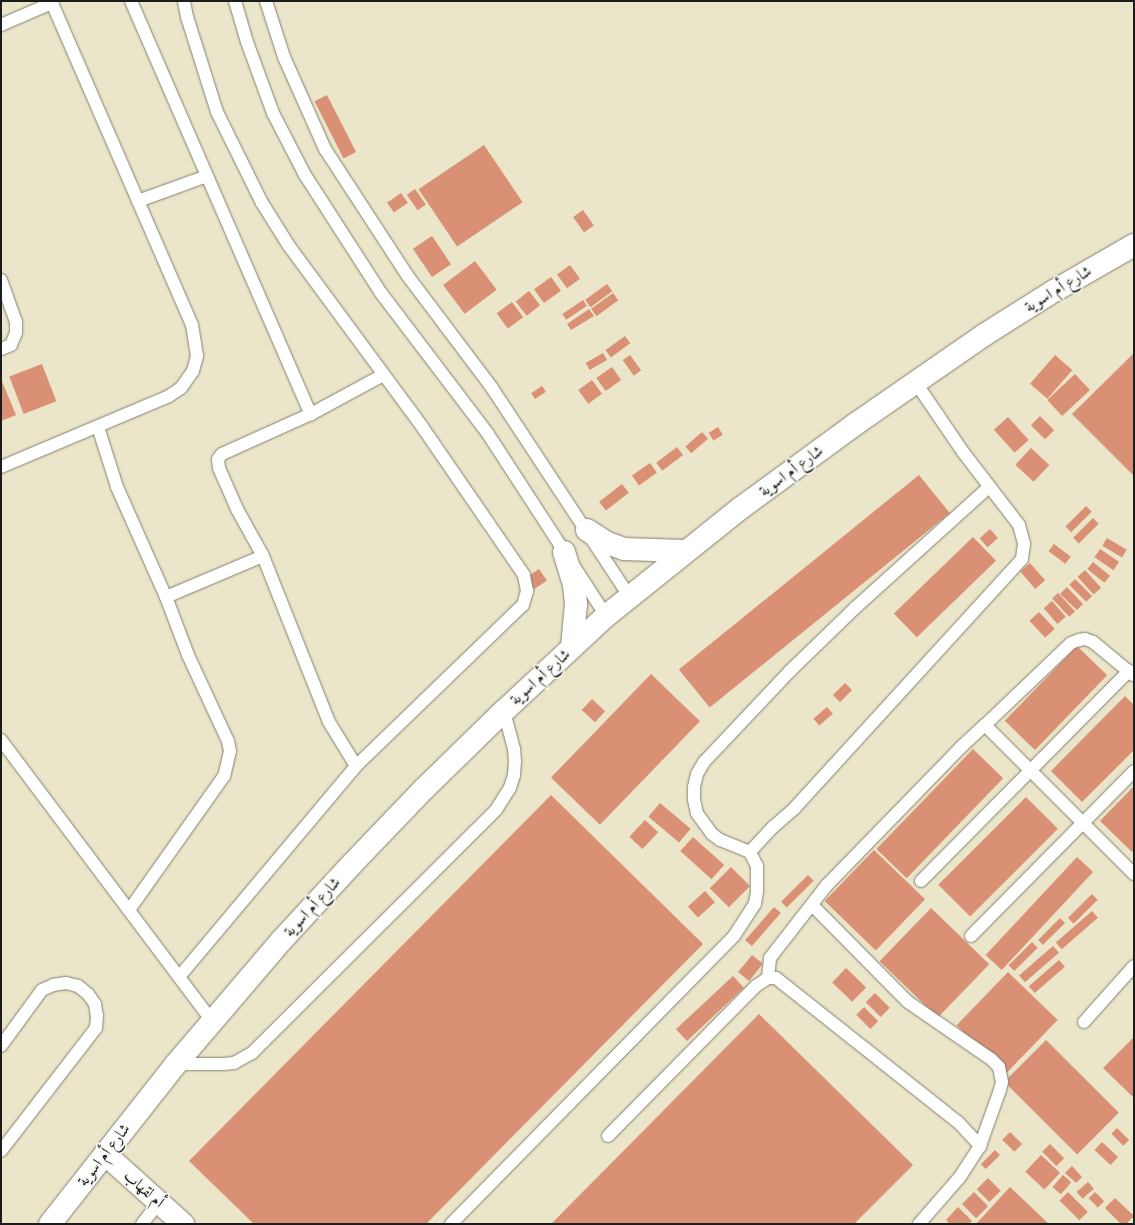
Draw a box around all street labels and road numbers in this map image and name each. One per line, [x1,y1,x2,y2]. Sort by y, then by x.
street label: شارع أم اسوية [1021,262,1095,316]
street label: شارع أم اسوية [755,441,827,501]
street label: شارع أم اسوية [506,645,574,709]
street label: شارع أم اسوية [280,873,344,941]
street label: شارع أم اسوية [74,1120,134,1190]
street label: أم لقهاب [120,1166,168,1212]

